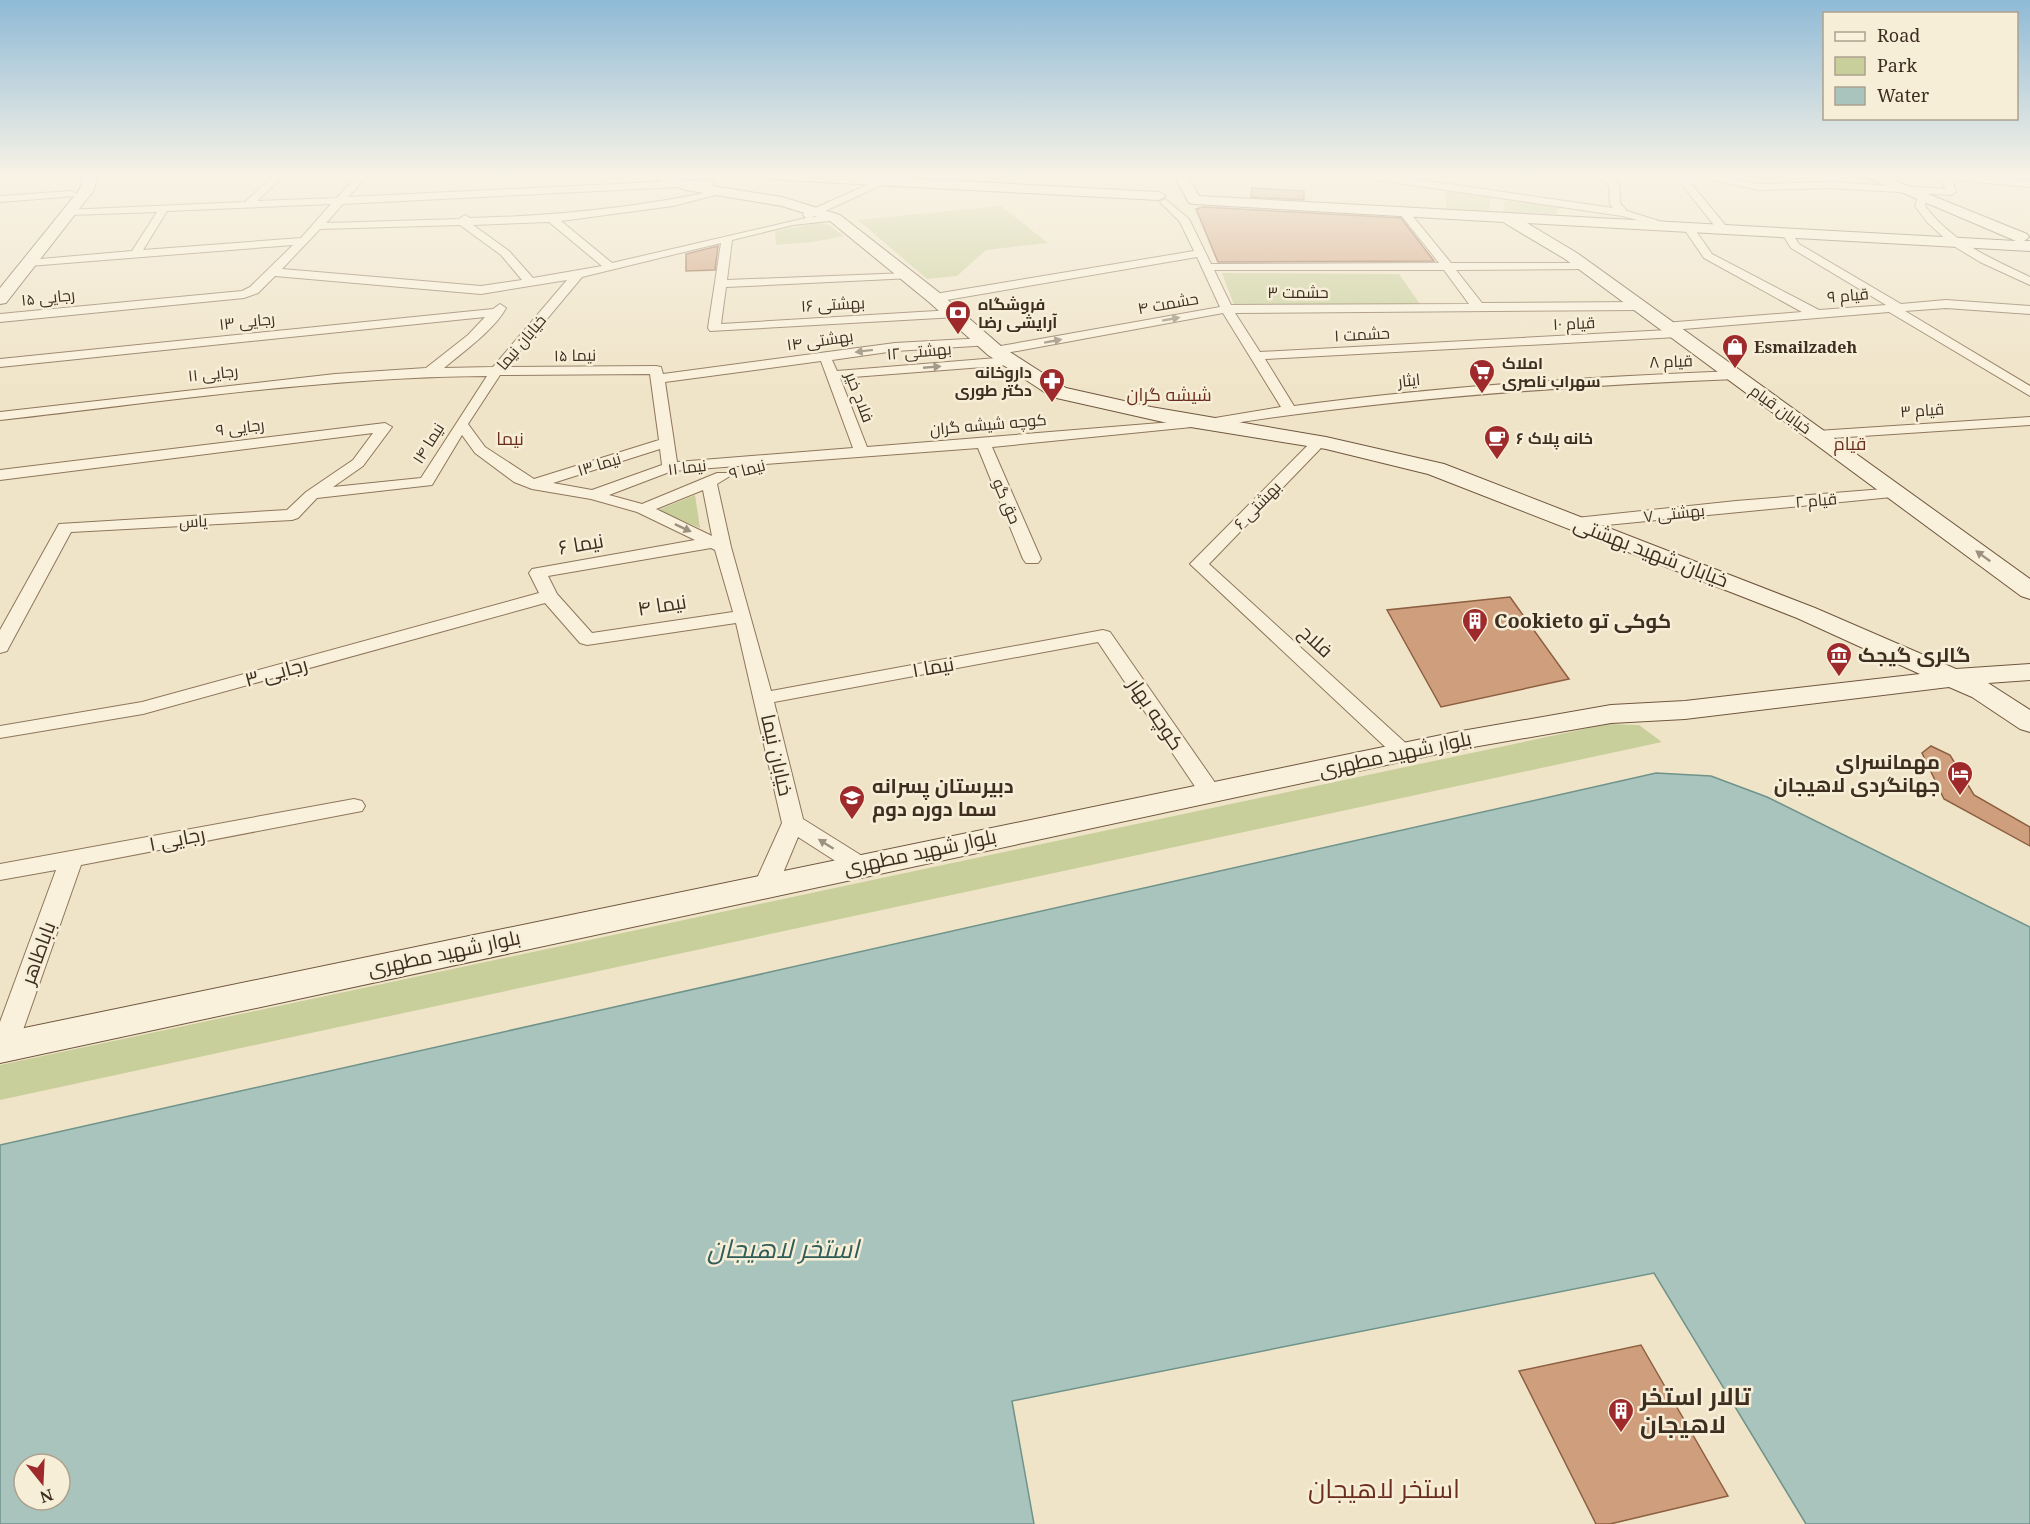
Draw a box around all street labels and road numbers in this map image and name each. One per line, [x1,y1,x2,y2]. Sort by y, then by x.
street label: حشمت ۳ [1267,281,1329,303]
street label: قیام ۹ [1826,282,1870,309]
street label: رجایی ۱۵ [20,283,76,311]
street label: حشمت ۴ [1136,287,1200,319]
street label: بهشتی ۱۶ [800,291,866,317]
street label: رجایی ۱۳ [218,307,276,335]
street label: خیابان نیما [491,309,551,375]
street label: قیام ۱۰ [1552,311,1596,336]
street label: حشمت ۱ [1334,322,1390,346]
street label: بهشتی ۱۴ [785,324,855,356]
street label: بهشتی ۱۲ [886,337,952,365]
street label: نیما ۱۵ [554,344,596,366]
street label: قیام ۸ [1649,349,1693,374]
street label: رجایی ۱۱ [187,359,239,387]
street label: فلاح خیر [839,368,880,426]
street label: ایثار [1396,368,1421,392]
street label: خیابان قیام [1745,379,1816,440]
street label: قیام ۳ [1899,397,1945,424]
street label: کوچه شیشه گران [929,408,1047,441]
street label: رجایی ۹ [214,413,266,441]
street label: نیما ۱۴ [407,418,449,468]
street label: نیما ۱۳ [575,447,623,481]
street label: نیما ۱۱ [667,454,707,480]
street label: نیما ۹ [726,454,768,484]
street label: حق گو [988,475,1026,527]
street label: بهشتی ۶ [1229,476,1285,534]
street label: قیام ۲ [1794,487,1838,514]
street label: بهشتی ۷ [1642,499,1706,527]
street label: یاس [178,509,208,533]
street label: خیابان شهید بهشتی [1570,510,1732,593]
street label: نیما ۶ [556,526,606,561]
street label: نیما ۴ [636,587,688,622]
street label: فلاح [1293,618,1339,664]
street label: رجایی ۳ [241,650,310,693]
street label: نیما ۱ [910,650,956,683]
street label: کوچه بهار [1122,672,1190,755]
street label: خیابان نیما [755,711,800,798]
street label: بلوار شهید مطهری [1316,724,1474,783]
street label: رجایی ۱ [147,820,207,857]
street label: بلوار شهید مطهری [841,822,999,881]
street label: باباطاهر [13,918,61,989]
street label: بلوار شهید مطهری [365,923,523,982]

